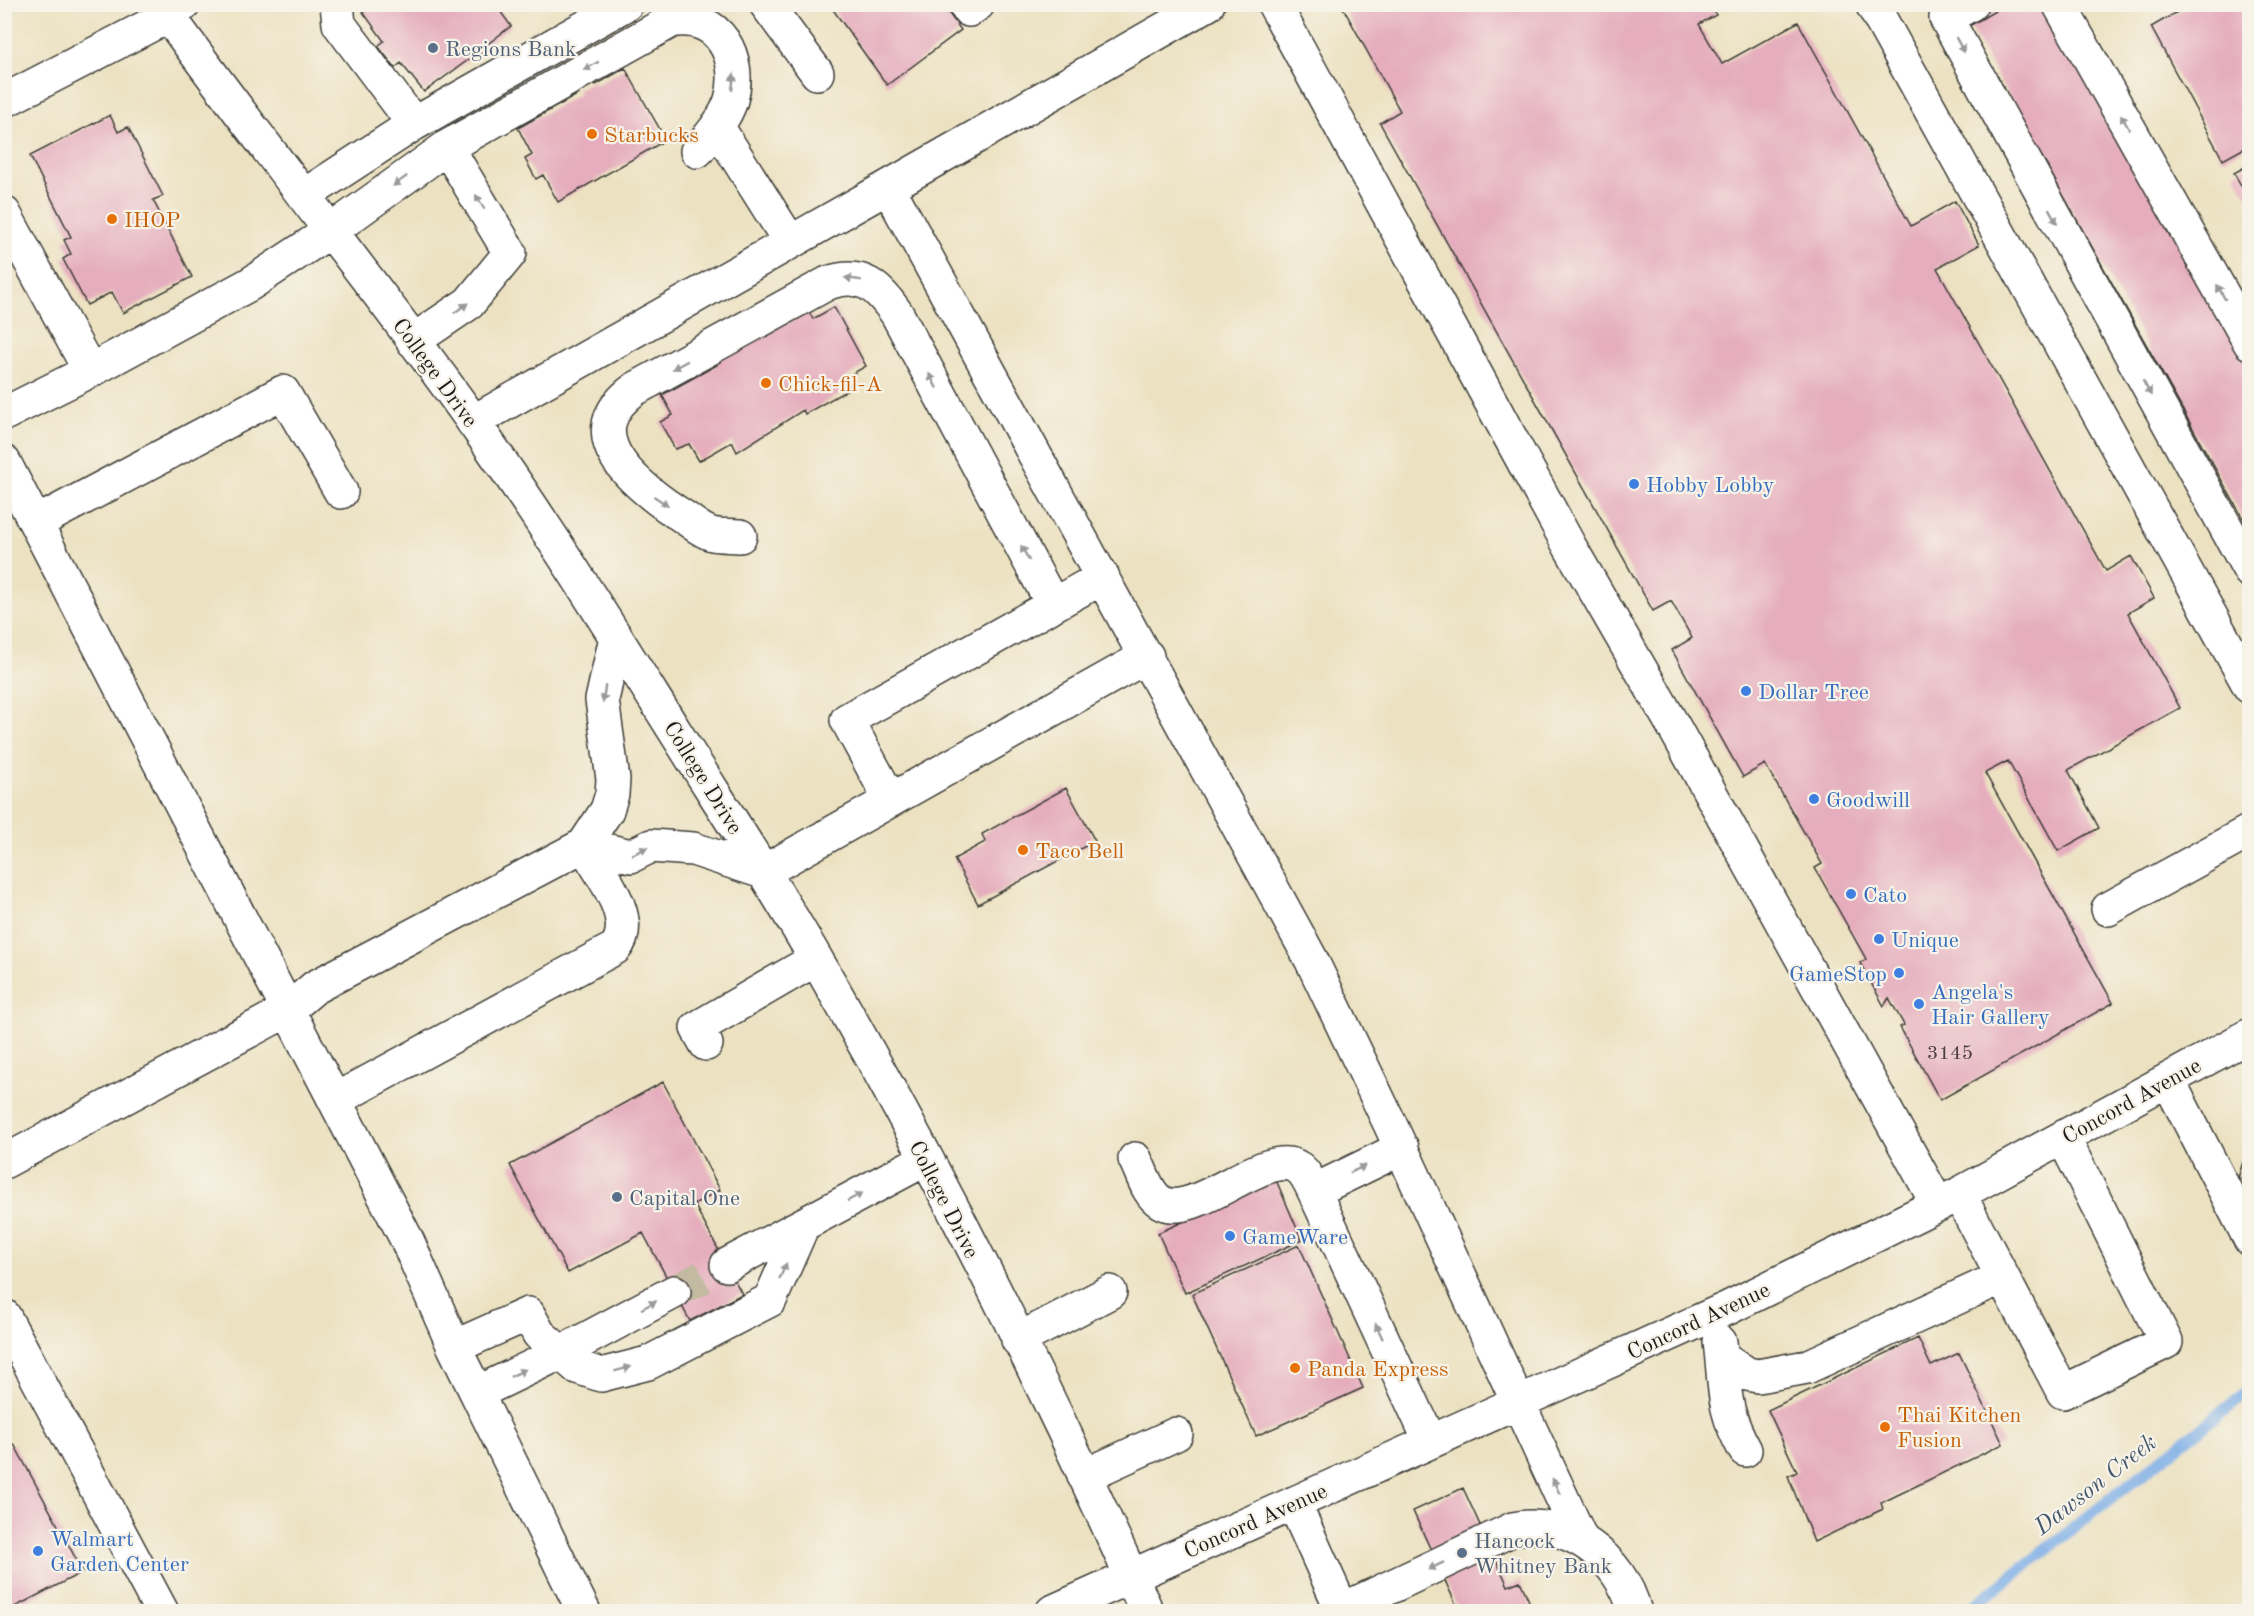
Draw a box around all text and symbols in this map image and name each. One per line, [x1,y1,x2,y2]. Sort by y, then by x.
one-way arrow [1955,37,1965,54]
place label: Regions Bank [445,39,577,61]
marker: Regions Bank [426,41,440,55]
one-way arrow [582,61,599,71]
one-way arrow [729,72,738,91]
one-way arrow [2120,113,2130,130]
place label: Starbucks [604,125,699,147]
marker: Starbucks [585,127,599,141]
one-way arrow [392,175,408,187]
one-way arrow [474,194,485,210]
one-way arrow [2048,208,2058,225]
place label: IHOP [124,210,180,232]
marker: IHOP [105,212,119,226]
one-way arrow [843,275,862,284]
one-way arrow [2216,283,2226,300]
one-way arrow [453,302,469,314]
street label: College Drive [388,315,481,432]
one-way arrow [671,360,688,370]
one-way arrow [928,372,938,389]
place label: Chick-fil-A [778,374,883,396]
marker: Chick-fil-A [759,376,773,390]
one-way arrow [2142,379,2152,396]
place label: Hobby Lobby [1646,475,1775,497]
marker: Hobby Lobby [1627,477,1641,491]
one-way arrow [653,496,669,507]
one-way arrow [1020,544,1030,561]
place label: Dollar Tree [1758,682,1869,704]
marker: Dollar Tree [1739,684,1753,698]
one-way arrow [599,685,609,704]
street label: College Drive [659,718,746,838]
place label: Goodwill [1826,790,1910,812]
marker: Goodwill [1807,792,1821,806]
place label: Taco Bell [1035,841,1124,863]
marker: Taco Bell [1016,843,1030,857]
one-way arrow [632,846,649,856]
place label: Cato [1863,885,1907,907]
marker: Cato [1844,887,1858,901]
place label: Unique [1891,930,1959,952]
marker: Unique [1872,932,1886,946]
place label: GameStop [1789,964,1887,986]
marker: GameStop [1892,966,1906,980]
place label: Angela's Hair Gallery [1931,982,2050,1029]
marker: Angela's Hair Gallery [1912,997,1926,1011]
house number: 3145 [1927,1044,1973,1064]
street label: Concord Avenue [2059,1055,2205,1149]
street label: College Drive [904,1138,982,1262]
one-way arrow [1349,1165,1366,1174]
place label: Capital One [629,1188,740,1210]
marker: Capital One [610,1190,624,1204]
one-way arrow [847,1192,864,1202]
place label: GameWare [1242,1227,1348,1249]
marker: GameWare [1223,1229,1237,1243]
one-way arrow [778,1261,788,1279]
street label: Concord Avenue [1624,1279,1774,1364]
one-way arrow [640,1300,657,1310]
one-way arrow [1374,1322,1383,1340]
place label: Panda Express [1307,1359,1449,1381]
marker: Panda Express [1288,1361,1302,1375]
one-way arrow [614,1364,632,1374]
one-way arrow [510,1368,527,1377]
place label: Thai Kitchen Fusion [1897,1405,2022,1452]
marker: Thai Kitchen Fusion [1878,1420,1892,1434]
water label: Dawson Creek [2030,1431,2162,1541]
one-way arrow [1551,1477,1561,1495]
street label: Concord Avenue [1181,1480,1331,1563]
place label: Walmart Garden Center [50,1529,189,1576]
place label: Hancock Whitney Bank [1474,1531,1612,1578]
marker: Walmart Garden Center [31,1544,45,1558]
marker: Hancock Whitney Bank [1455,1546,1469,1560]
one-way arrow [1428,1561,1445,1570]

